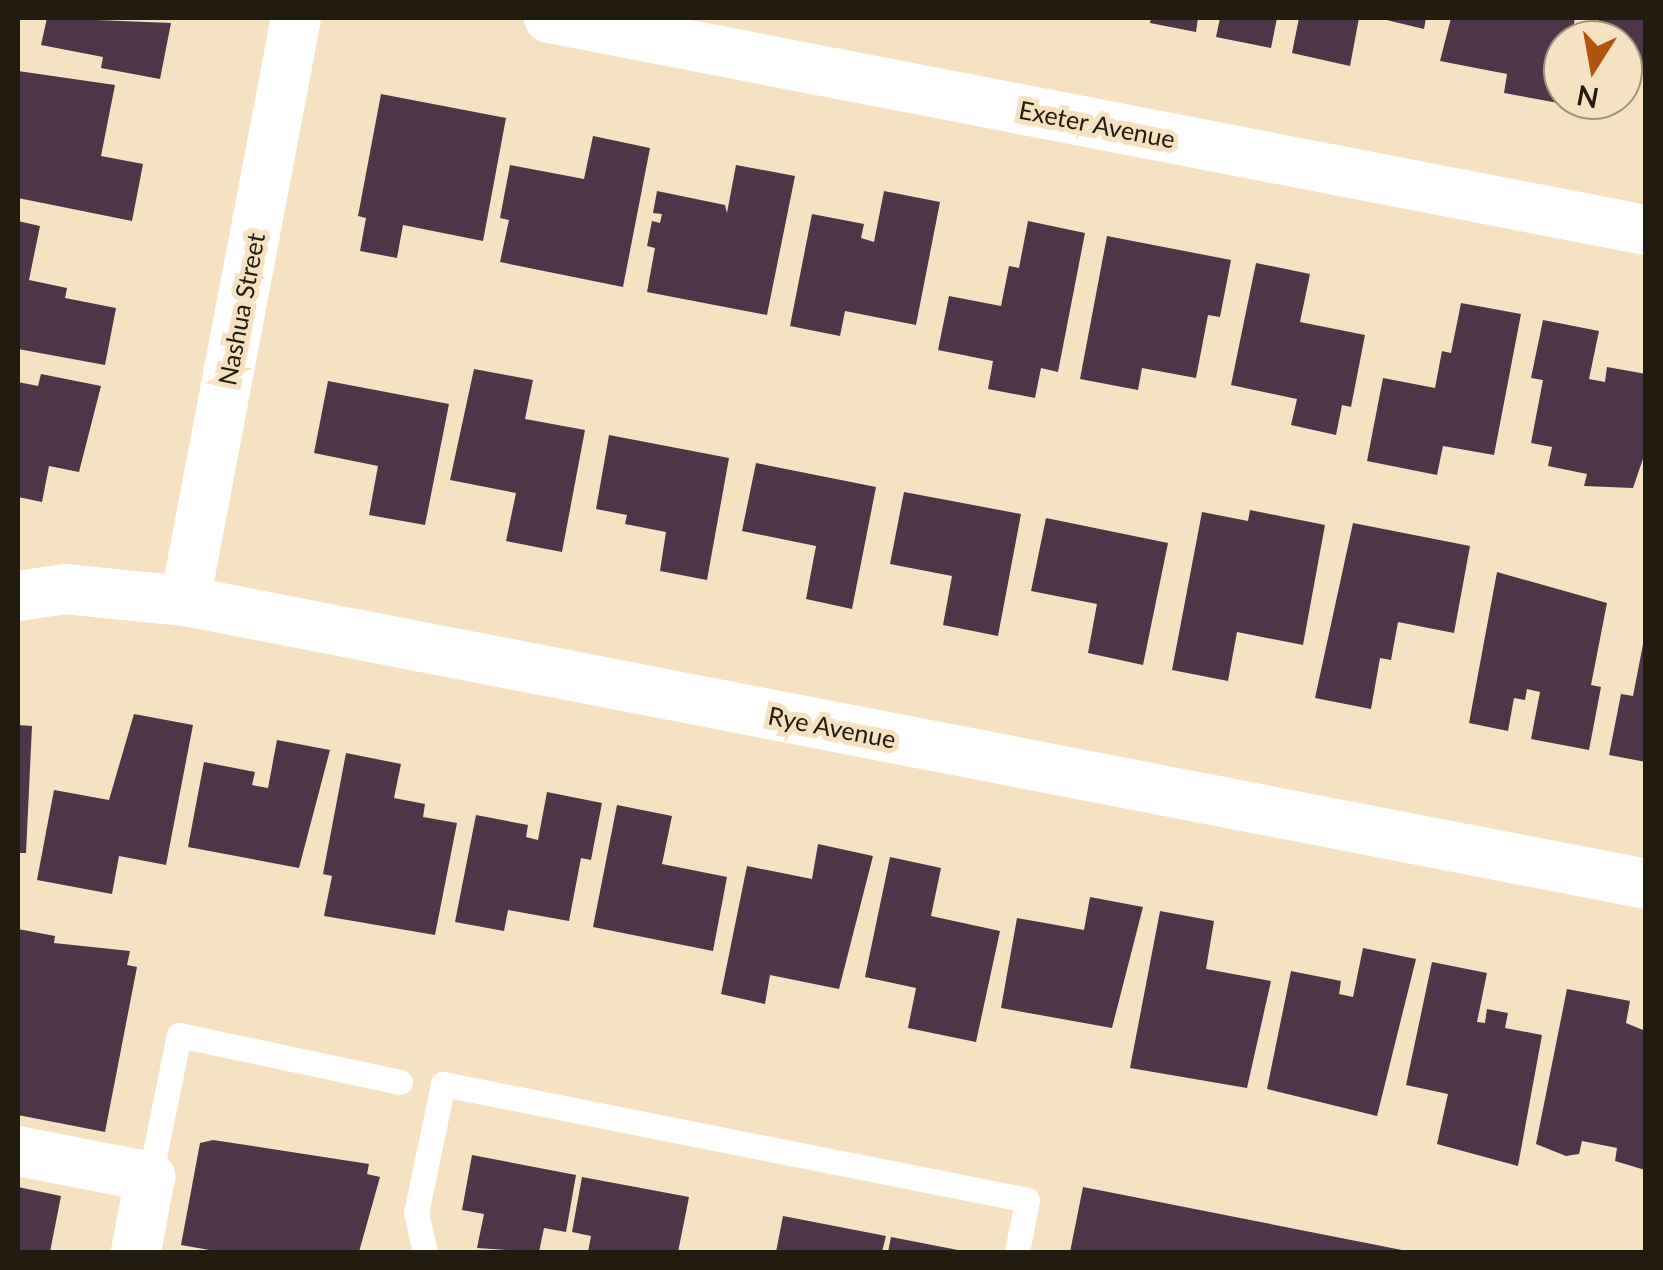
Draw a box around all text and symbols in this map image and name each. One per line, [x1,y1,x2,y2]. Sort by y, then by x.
north arrow [1543,20,1643,120]
text: N [1574,79,1601,116]
street label: Exeter Avenue [1016,94,1178,154]
street label: Nashua Street [212,230,270,388]
street label: Rye Avenue [765,700,899,754]

